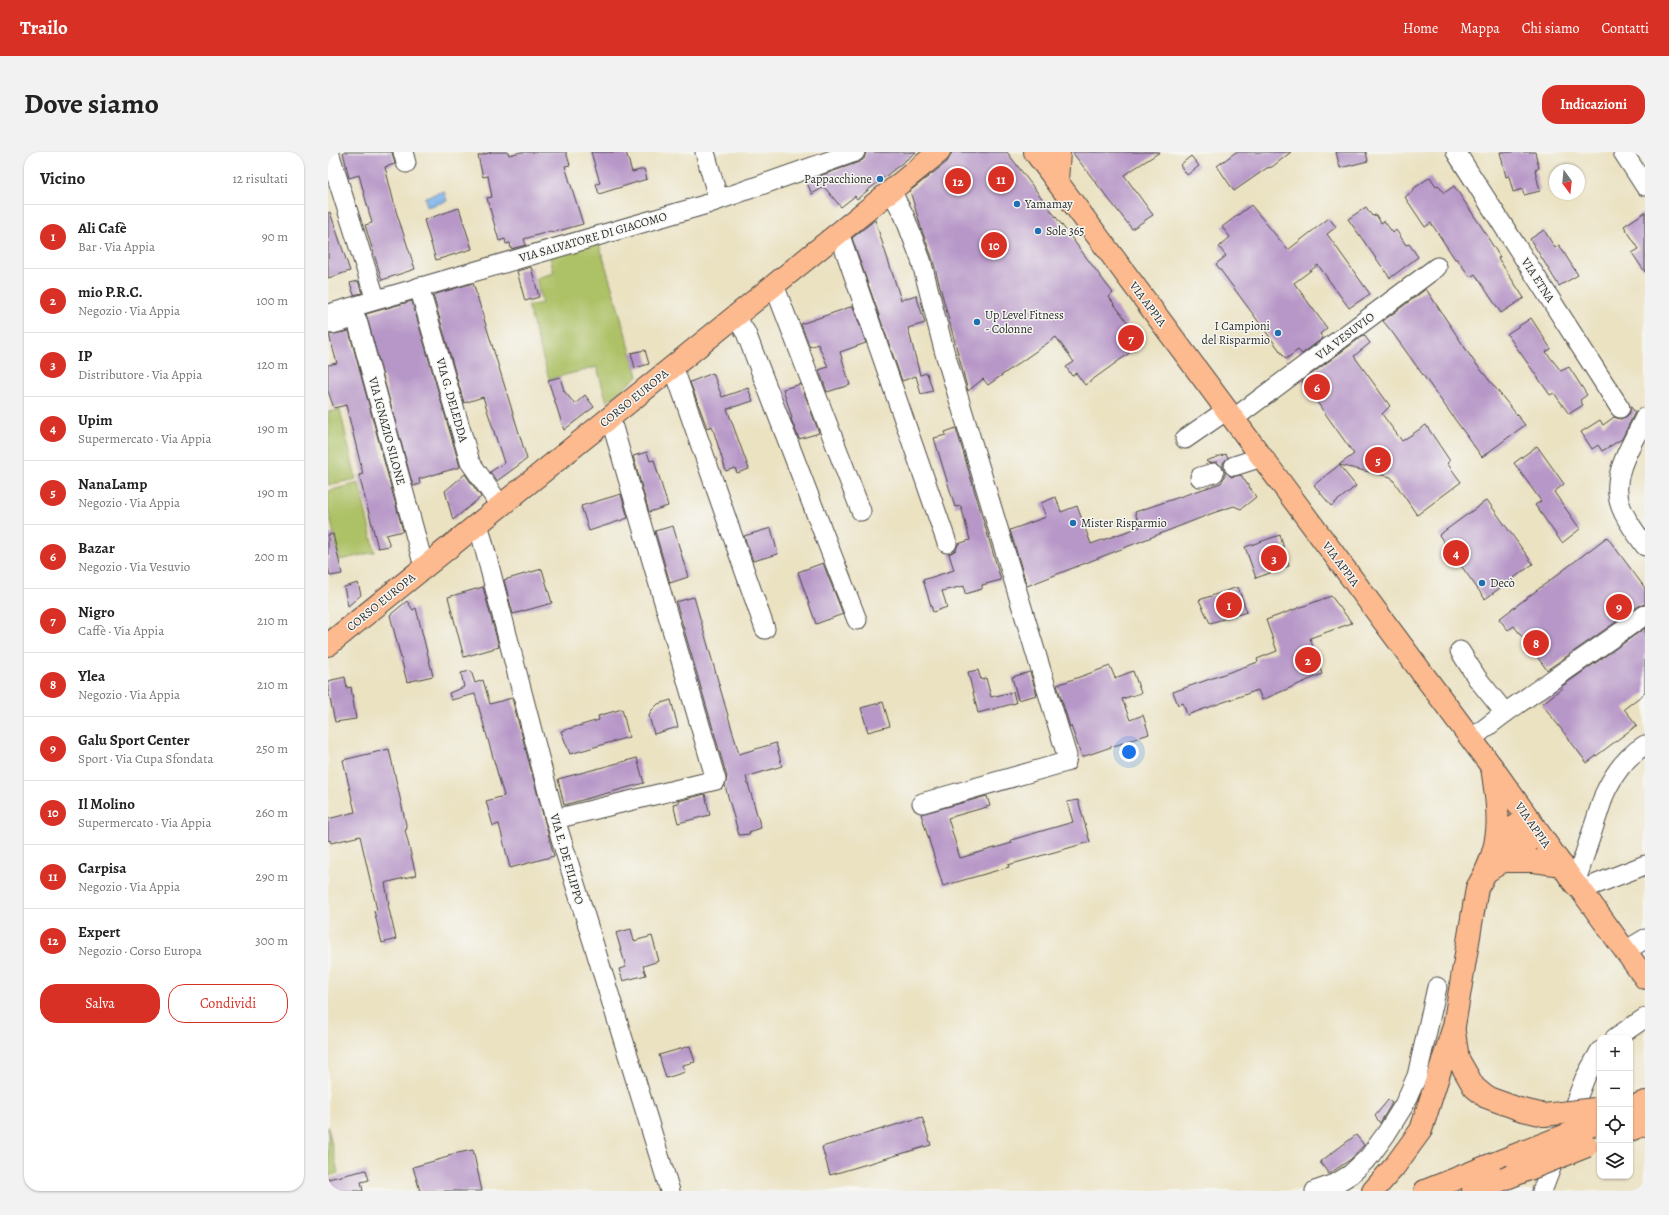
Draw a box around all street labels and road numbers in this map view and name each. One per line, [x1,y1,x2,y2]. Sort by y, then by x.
street label: VIA SALVATORE DI GIACOMO [516,208,669,266]
street label: VIA ETNA [1517,254,1559,306]
street label: VIA APPIA [1125,277,1171,331]
street label: VIA VESUVIO [1312,309,1378,364]
street label: VIA G. DELEDDA [432,355,472,445]
street label: CORSO EUROPA [596,365,672,431]
street label: VIA IGNAZIO SILONE [365,374,409,487]
street label: VIA APPIA [1318,537,1364,591]
street label: CORSO EUROPA [343,569,419,635]
street label: VIA APPIA [1511,798,1555,852]
street label: VIA E. DE FILIPPO [546,811,588,906]

